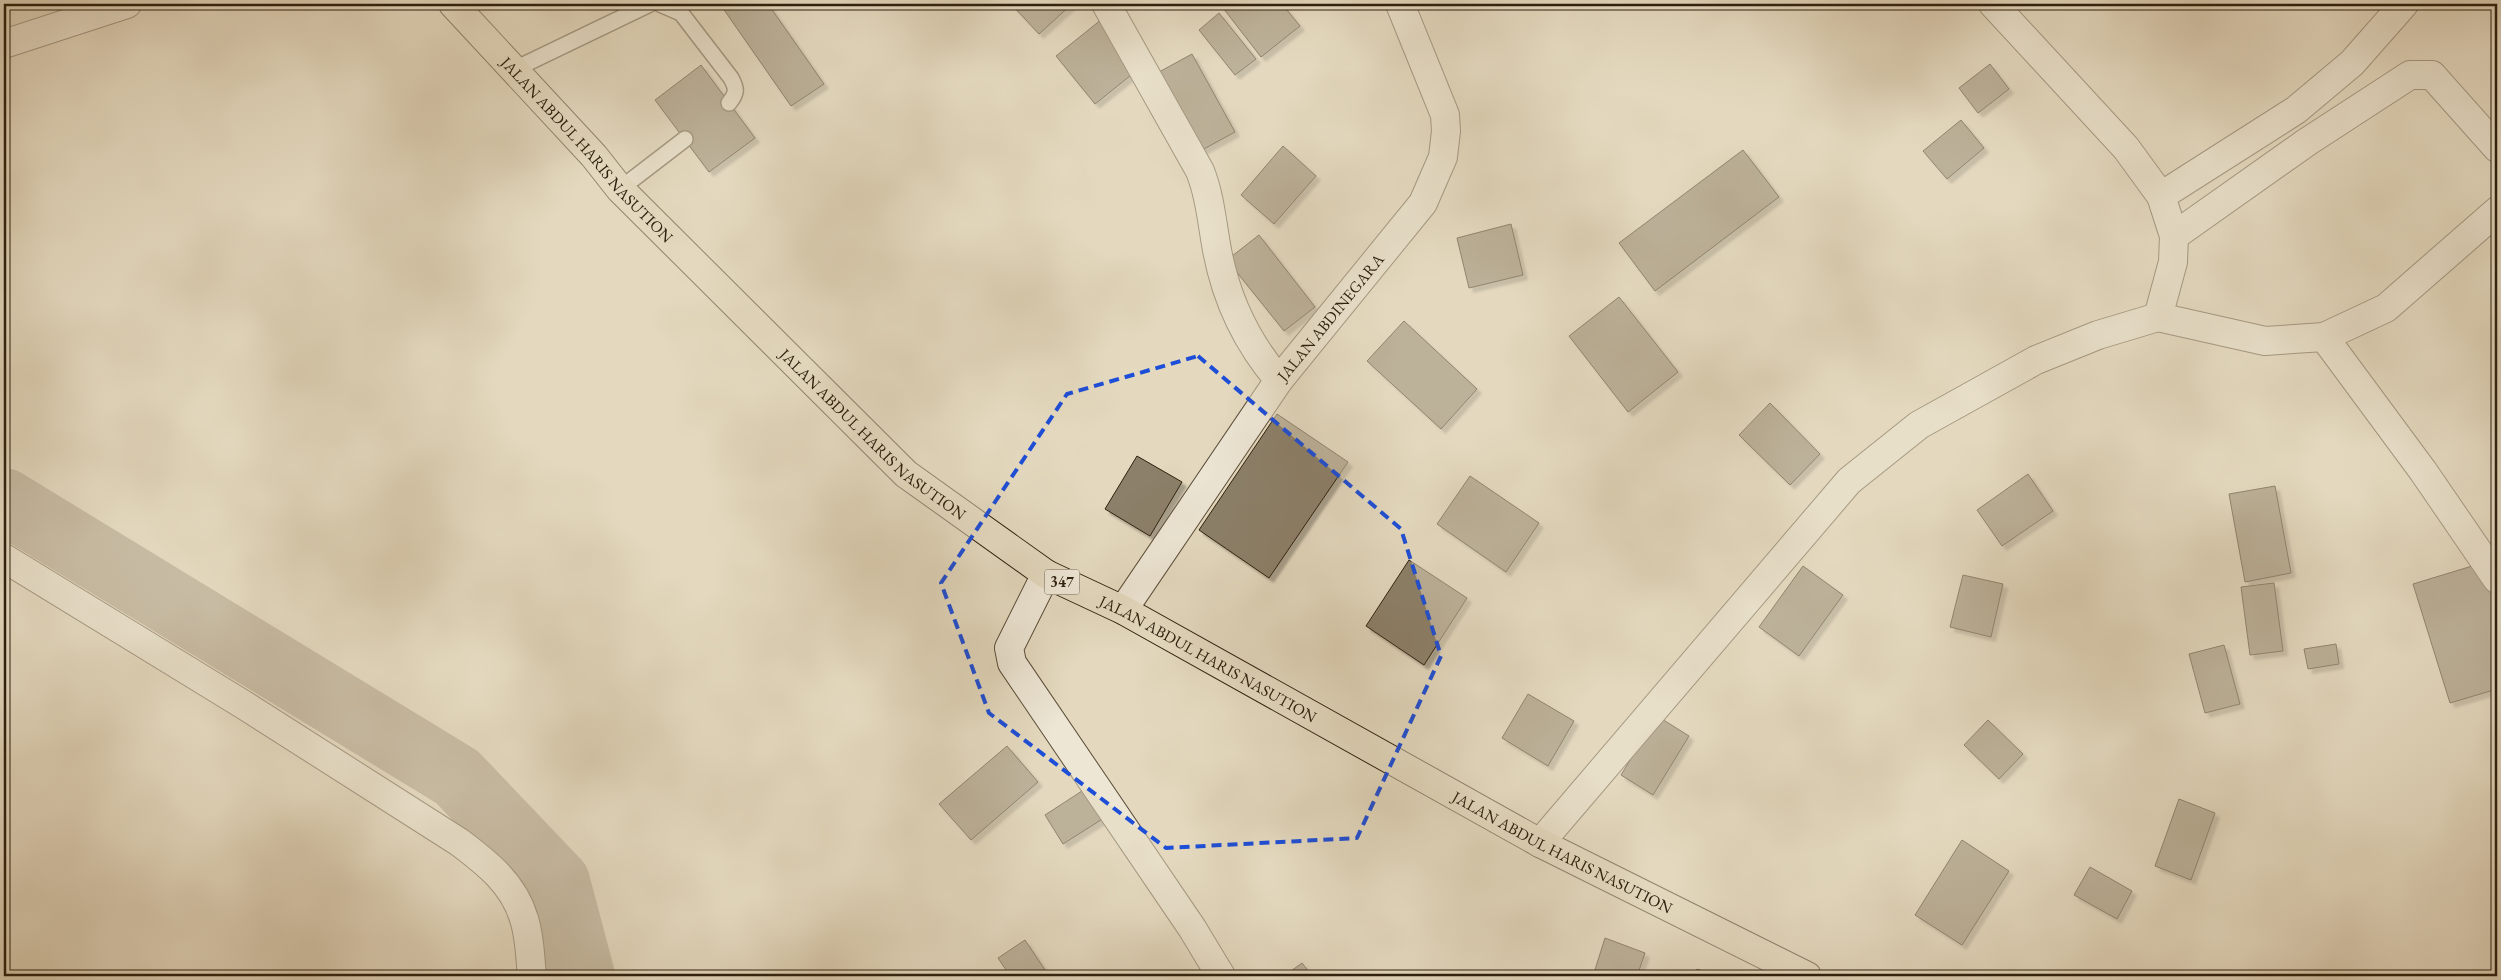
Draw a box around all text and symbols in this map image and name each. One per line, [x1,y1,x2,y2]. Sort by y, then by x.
street label: JALAN ABDUL HARIS NASUTION [495,51,678,247]
street label: JALAN ABDINEGARA [1271,249,1389,387]
street label: JALAN ABDUL HARIS NASUTION [774,343,970,525]
road number: 347 [1044,570,1080,594]
street label: JALAN ABDUL HARIS NASUTION [1094,590,1321,727]
street label: JALAN ABDUL HARIS NASUTION [1447,785,1676,918]

